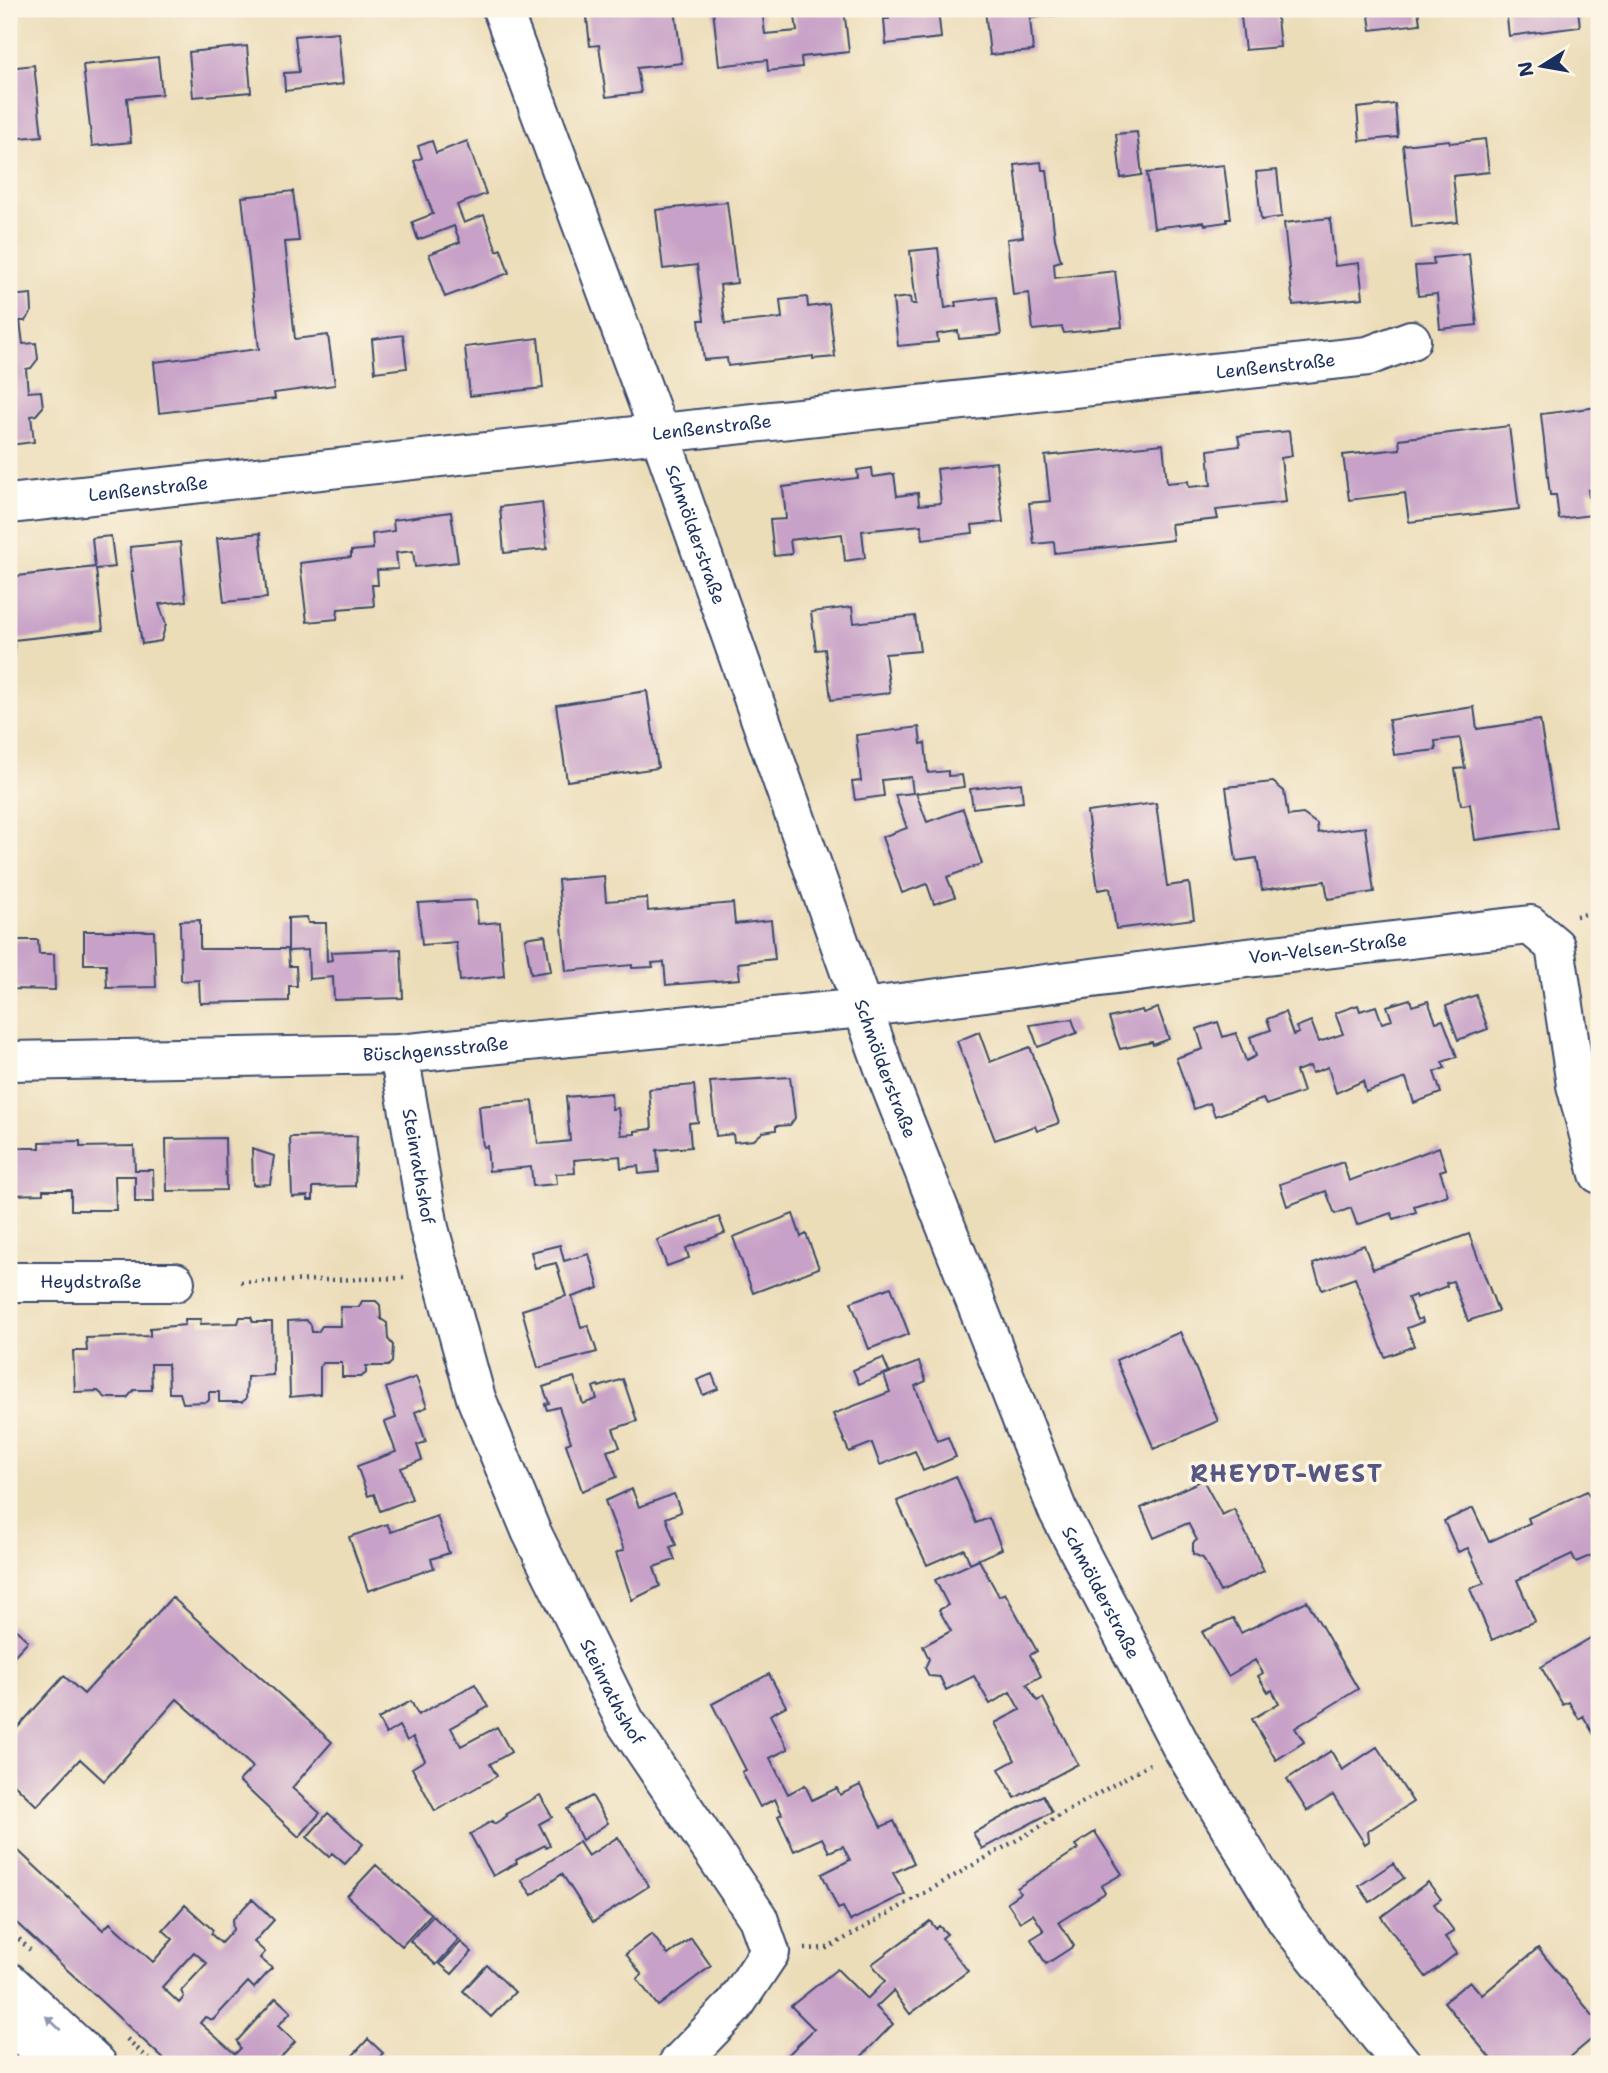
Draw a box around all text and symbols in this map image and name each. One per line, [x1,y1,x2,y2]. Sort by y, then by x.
north arrow [1506,32,1576,102]
text: N [1512,59,1540,79]
street label: Lenßenstraße [1214,348,1337,385]
street label: Lenßenstraße [651,409,773,446]
street label: Schmölderstraße [660,461,731,608]
street label: Lenßenstraße [87,470,209,507]
street label: Von-Velsen-Straße [1247,927,1408,970]
street label: Schmölderstraße [849,996,922,1142]
street label: Büschgensstraße [363,1031,510,1067]
street label: Steinrathshof [397,1107,440,1226]
street label: Heydstraße [40,1270,142,1294]
district label: RHEYDT-WEST [1190,1458,1384,1490]
street label: Schmölderstraße [1056,1522,1145,1663]
street label: Steinrathshof [574,1635,650,1750]
one-way arrow [45,2016,62,2032]

